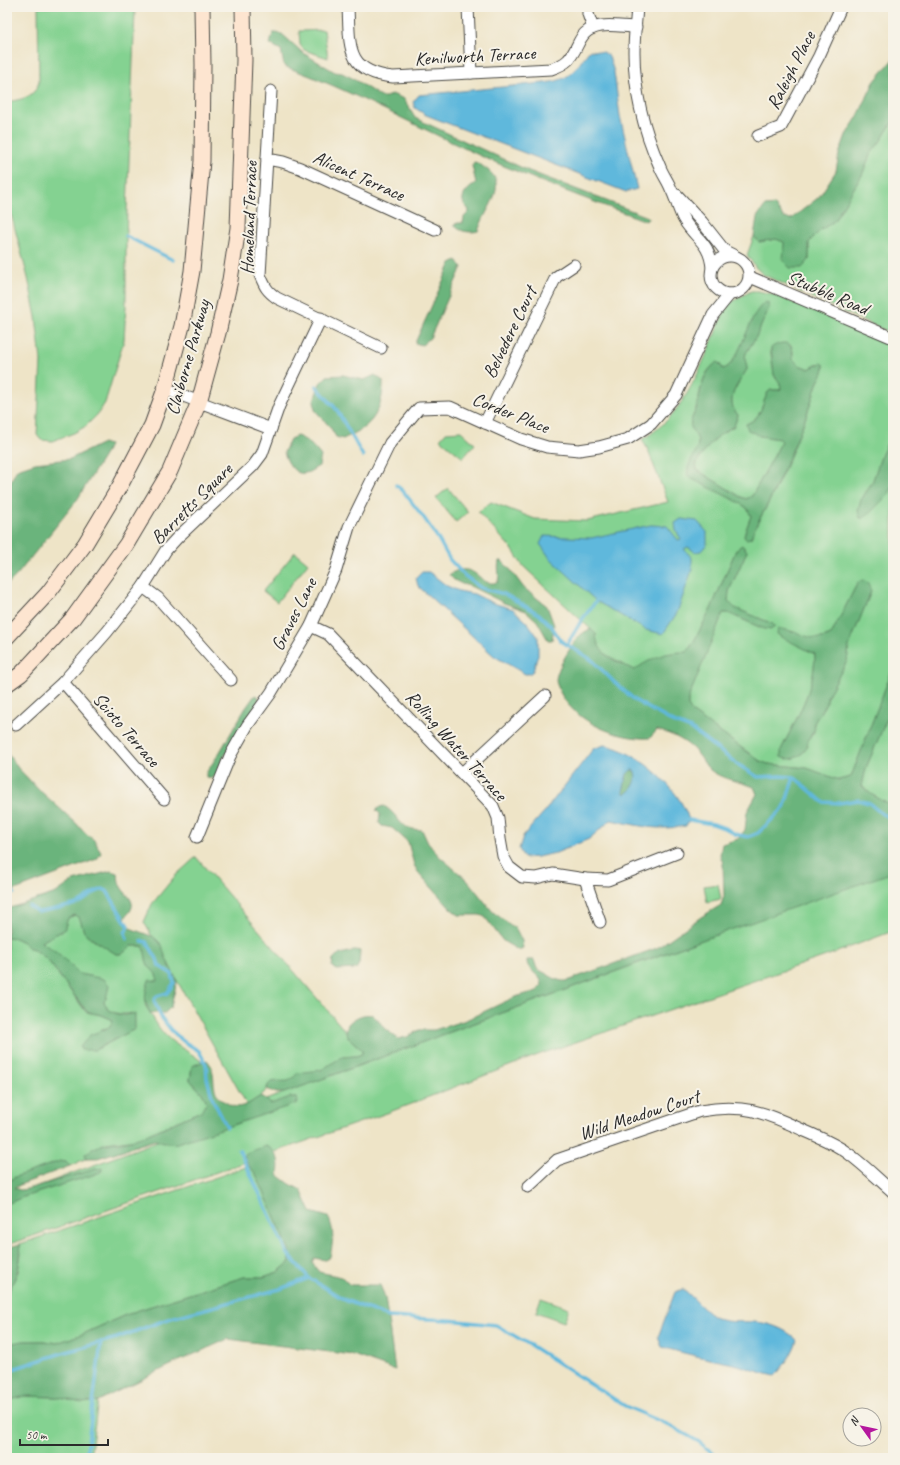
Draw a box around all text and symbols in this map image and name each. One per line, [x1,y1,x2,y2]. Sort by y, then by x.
street label: Raleigh Place [761,26,822,114]
street label: Kenilworth Terrace [414,41,538,71]
street label: Alicent Terrace [309,145,410,207]
street label: Homeland Terrace [235,159,263,275]
street label: Stubble Road [783,265,875,322]
street label: Belvedere Court [477,280,544,382]
street label: Claiborne Parkway [160,295,216,418]
street label: Corder Place [469,387,554,440]
street label: Barretts Square [146,457,239,550]
street label: Graves Lane [265,572,323,655]
street label: Rolling Water Terrace [400,685,513,807]
street label: Scioto Terrace [87,688,166,773]
street label: Wild Meadow Court [576,1083,705,1146]
north arrow [842,1407,882,1447]
text: N [846,1413,863,1428]
scale bar [20,1421,108,1447]
text: 50 m [26,1427,48,1443]

